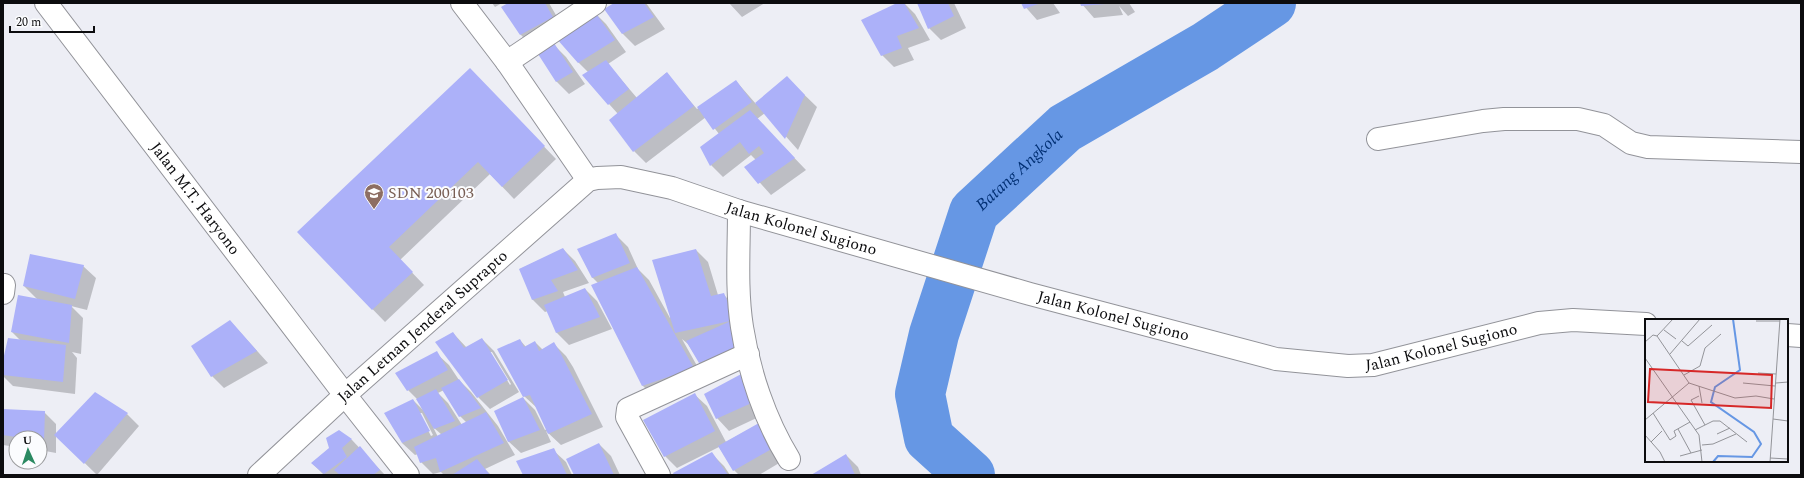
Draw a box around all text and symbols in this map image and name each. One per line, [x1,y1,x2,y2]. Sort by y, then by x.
scale bar [10,8,94,34]
text: 20 m [16,13,41,32]
water label: Batang Angkola [970,122,1070,217]
street label: Jalan M.T. Haryono [144,137,246,260]
place label: SDN 200103 [388,181,474,205]
school or university icon: SDN 200103 [363,182,385,210]
street label: Jalan Kolonel Sugiono [723,195,880,262]
street label: Jalan Letnan Jenderal Suprapto [332,244,513,408]
street label: Jalan Kolonel Sugiono [1035,284,1192,348]
street label: Jalan Kolonel Sugiono [1365,317,1520,377]
inset map [1645,319,1788,462]
north arrow [8,430,48,470]
text: U [22,432,33,449]

